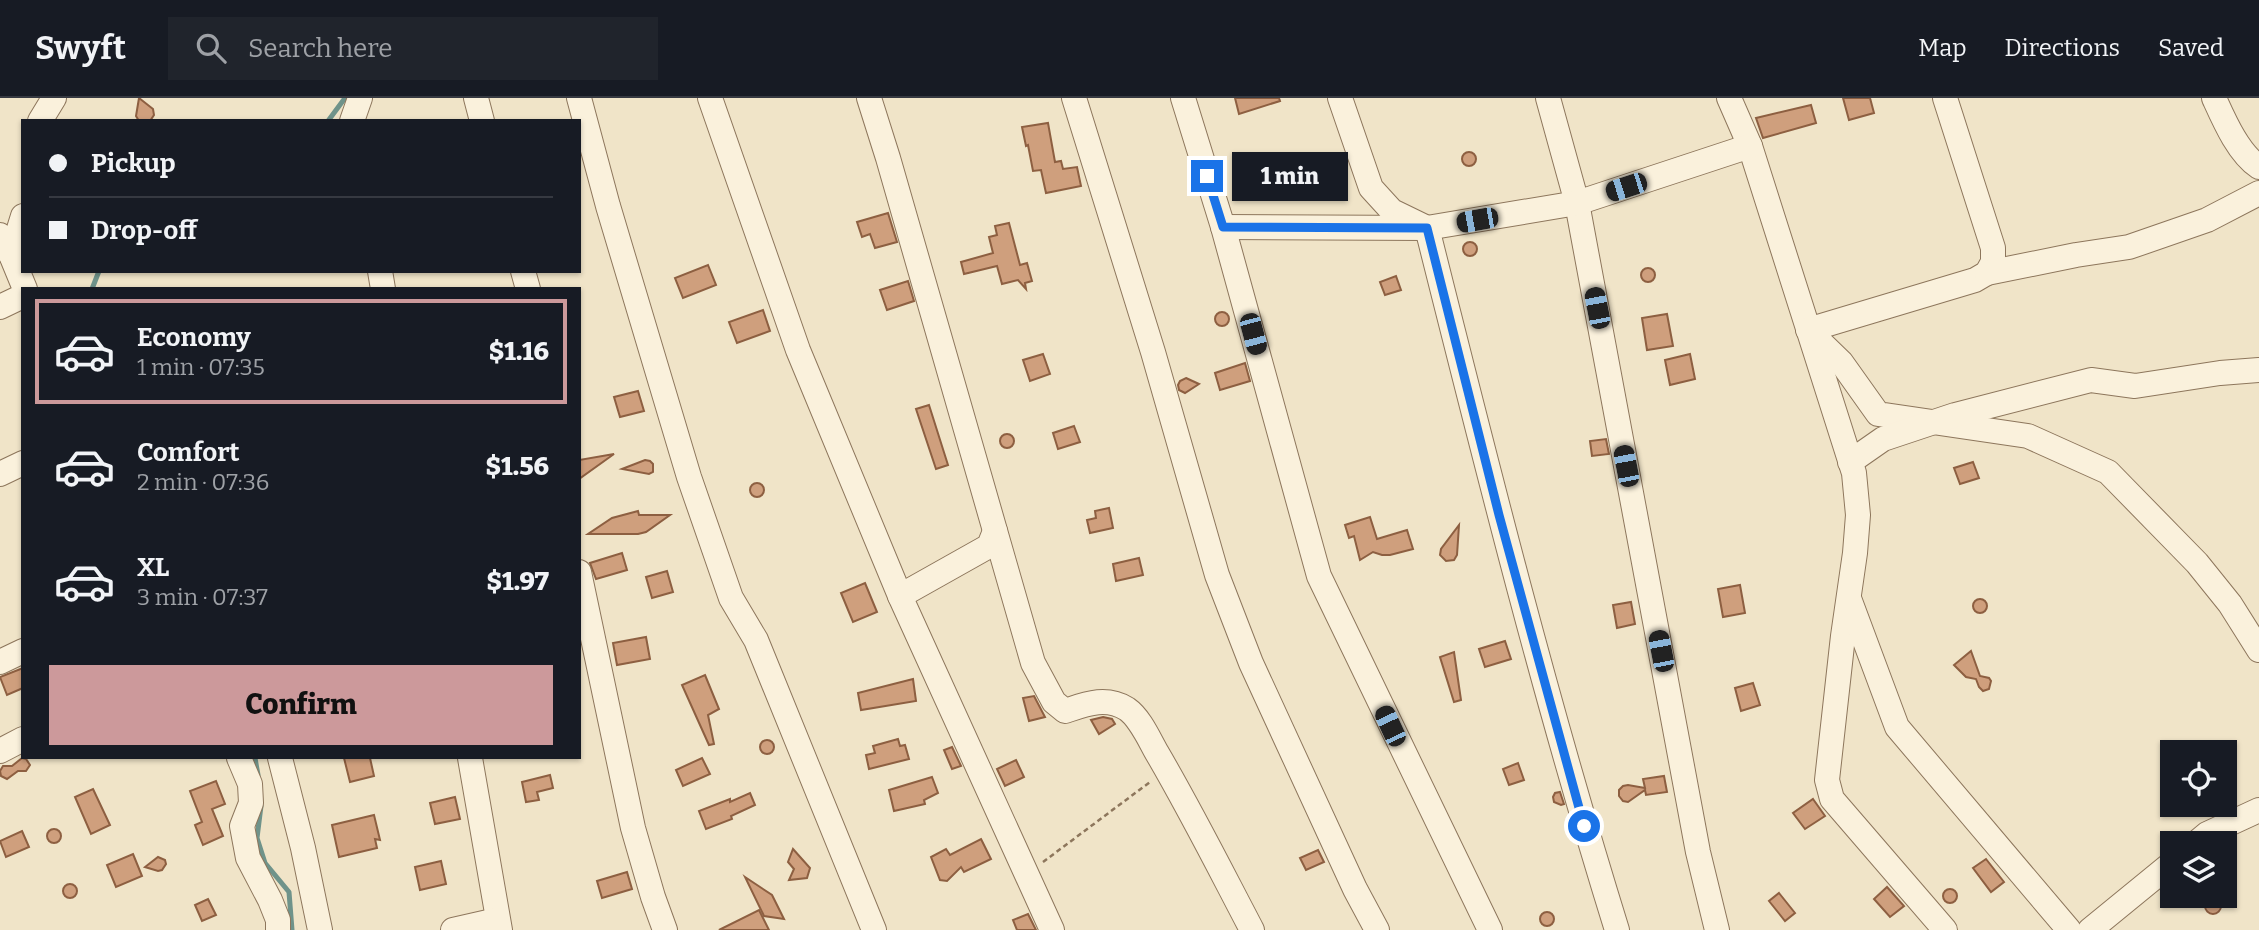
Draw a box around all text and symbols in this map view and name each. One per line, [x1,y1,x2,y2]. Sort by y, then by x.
search box [168,17,658,80]
text: Swyft [35,28,126,68]
icon: search [192,29,230,67]
text: Search here [248,33,392,64]
text: Map [1918,34,1967,62]
text: Directions [2005,34,2120,62]
text: Saved [2158,34,2224,62]
text: Pickup [91,148,176,179]
callout: 1 min [1232,152,1347,200]
route end [1191,160,1223,192]
text: 1 min [1261,162,1319,190]
car [1603,171,1650,203]
car [1455,206,1500,234]
text: Drop-off [91,215,197,246]
car [1583,285,1612,331]
car [1238,311,1269,357]
icon: car [53,320,116,383]
text: Economy [137,322,251,353]
text: $1.16 [489,336,549,367]
text: 1 min · 07:35 [137,353,265,381]
icon: car [53,435,116,498]
text: Comfort [137,437,240,468]
car [1612,443,1641,489]
text: $1.56 [486,451,549,482]
text: 2 min · 07:36 [137,468,269,496]
icon: car [53,550,116,613]
text: XL [137,552,169,583]
text: $1.97 [487,566,549,597]
text: 3 min · 07:37 [137,583,268,611]
car [1647,628,1676,674]
button: Confirm [49,665,553,745]
car [1372,703,1409,749]
map controls [2160,740,2237,908]
button: locate [2160,740,2237,817]
route start [1568,810,1600,842]
button: layers [2160,831,2237,908]

